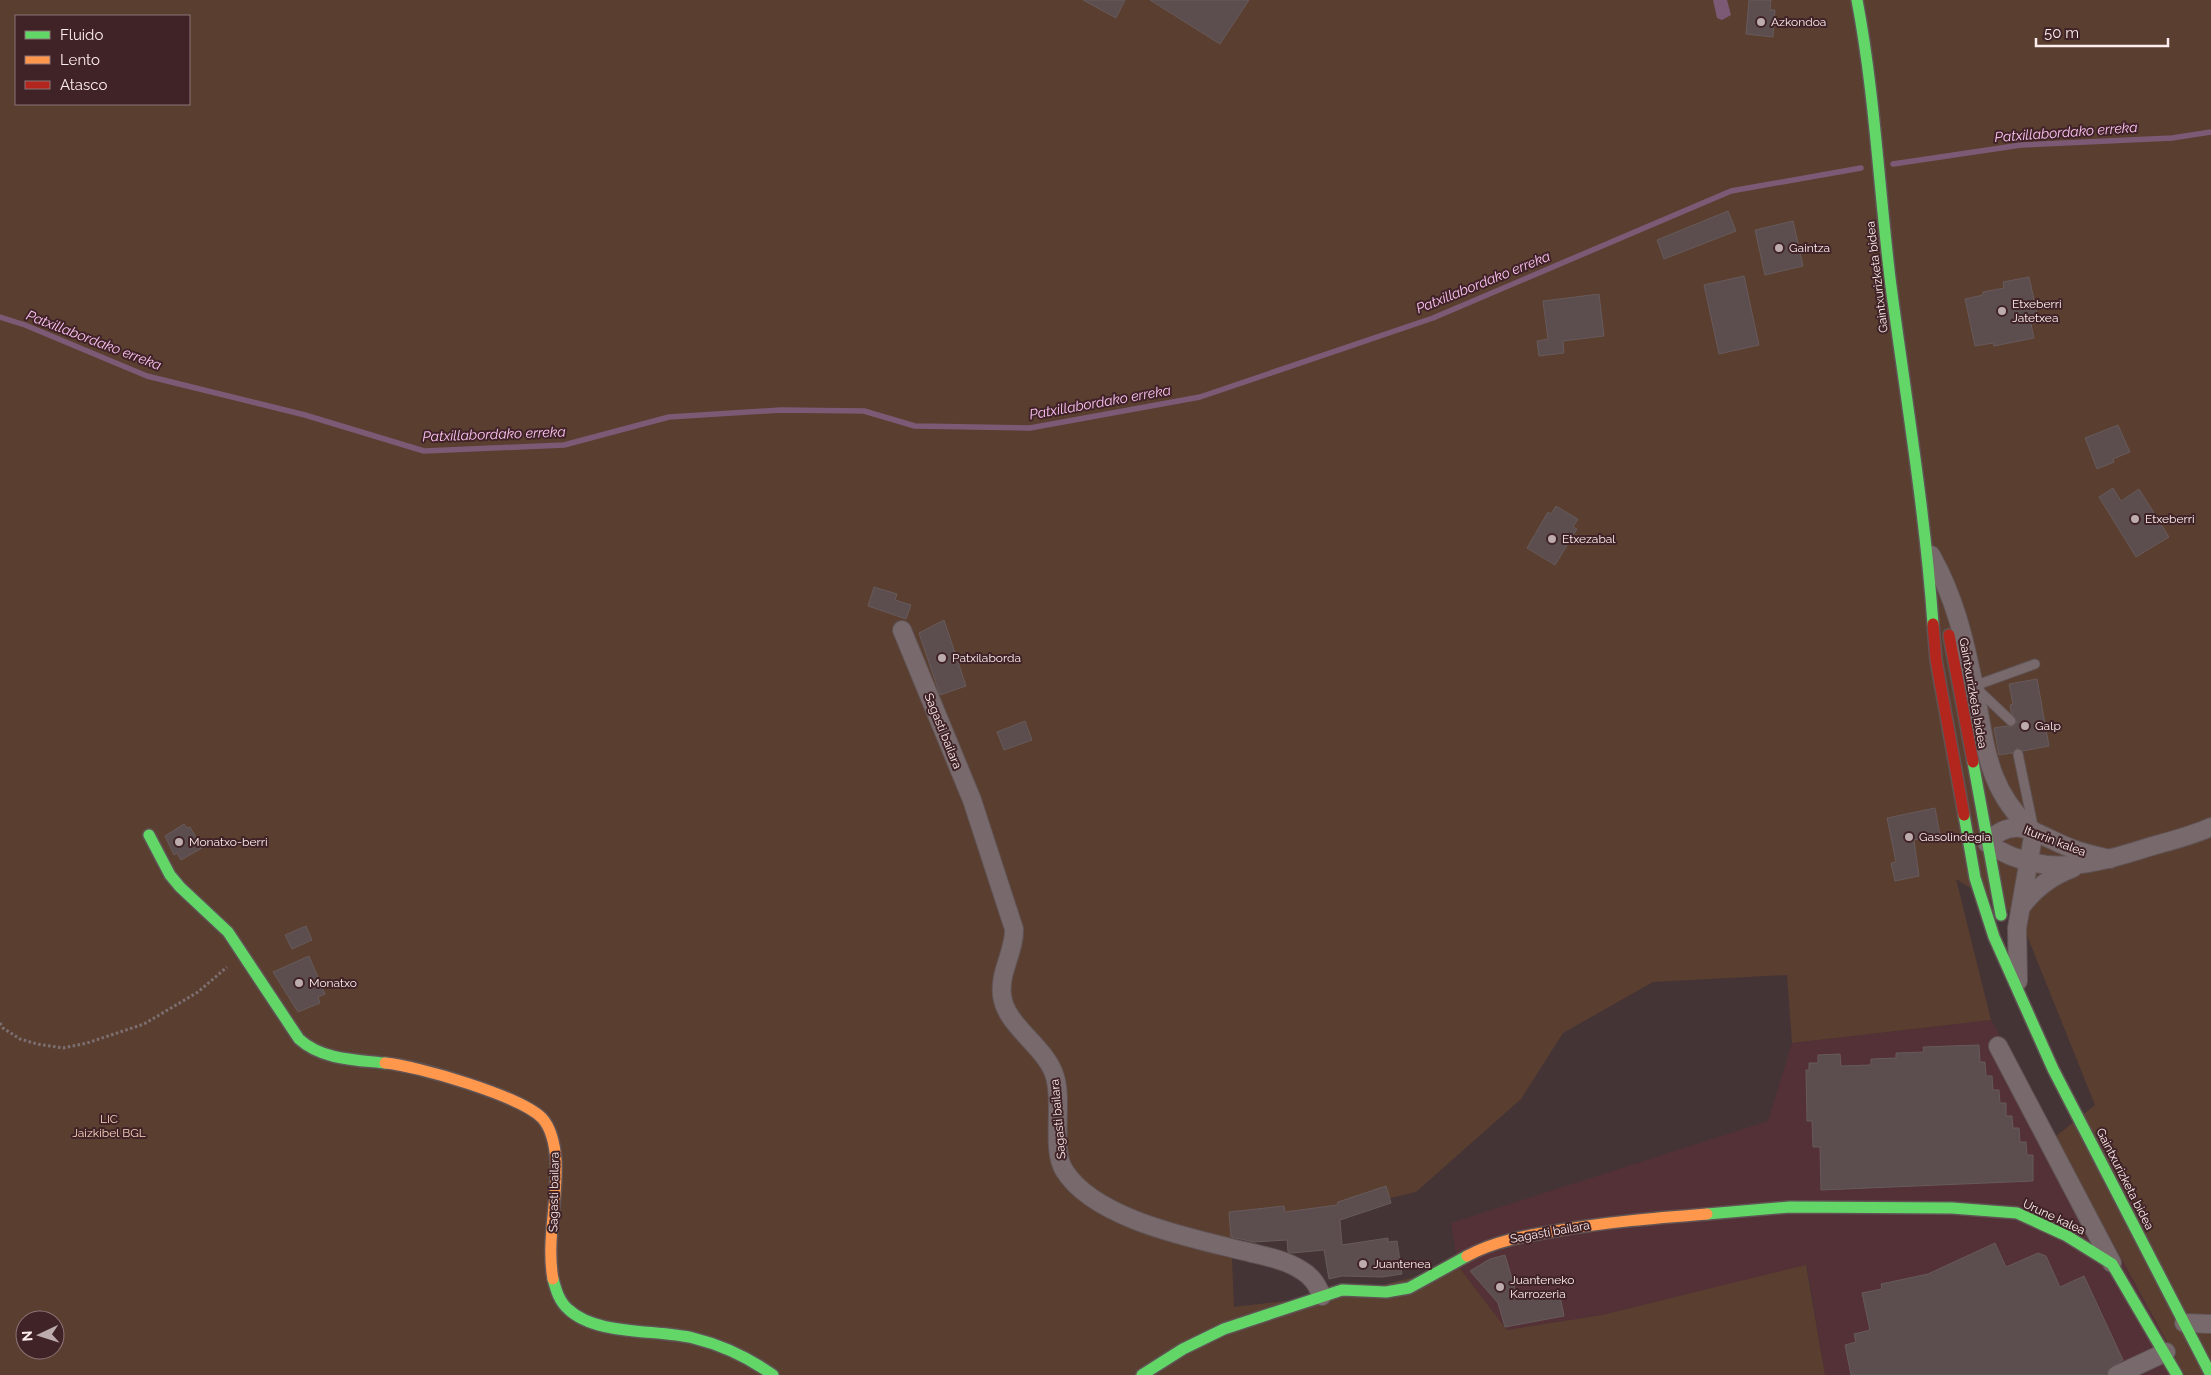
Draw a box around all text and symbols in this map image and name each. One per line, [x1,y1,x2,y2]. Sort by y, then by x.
legend [15,15,190,105]
place label: Azkondoa [1771,15,1826,29]
scale bar [2036,15,2168,47]
marker: Azkondoa [1755,16,1767,28]
text: 50 m [2044,24,2079,42]
text: Fluido [60,26,103,44]
text: Lento [60,51,100,69]
text: Atasco [60,76,107,94]
water label: Patxillabordako erreka [1994,119,2138,145]
street label: Gaintxurizketa bidea [1863,220,1891,334]
place label: Gaintza [1789,241,1830,255]
marker: Gaintza [1773,242,1785,254]
water label: Patxillabordako erreka [1414,248,1552,316]
place label: Etxeberri Jatetxea [2012,297,2062,325]
marker: Etxeberri Jatetxea [1996,305,2008,317]
water label: Patxillabordako erreka [24,307,164,373]
water label: Patxillabordako erreka [1028,382,1172,422]
water label: Patxillabordako erreka [422,424,566,444]
place label: Etxeberri [2145,512,2195,526]
marker: Etxeberri [2129,513,2141,525]
place label: Etxezabal [1562,532,1616,546]
marker: Etxezabal [1546,533,1558,545]
street label: Gaintxurizketa bidea [1956,636,1990,750]
place label: Patxilaborda [952,651,1021,665]
marker: Patxilaborda [936,652,948,664]
street label: Sagasti bailara [921,691,965,771]
place label: Galp [2035,719,2061,733]
marker: Galp [2019,720,2031,732]
street label: Iturrin kalea [2022,823,2088,859]
place label: Gasolindegia [1919,830,1991,844]
marker: Gasolindegia [1903,831,1915,843]
place label: Monatxo-berri [189,835,268,849]
marker: Monatxo-berri [173,836,185,848]
place label: Monatxo [309,976,357,990]
marker: Monatxo [293,977,305,989]
street label: Sagasti bailara [1048,1078,1068,1160]
park label: LIC Jaizkibel BGL [72,1112,146,1140]
street label: Gaintxurizketa bidea [2093,1126,2157,1232]
street label: Sagasti bailara [546,1152,562,1232]
street label: Urune kalea [2021,1196,2087,1238]
street label: Sagasti bailara [1509,1218,1591,1246]
place label: Juantenea [1373,1257,1431,1271]
marker: Juantenea [1357,1258,1369,1270]
place label: Juanteneko Karrozeria [1510,1273,1575,1301]
marker: Juanteneko Karrozeria [1494,1281,1506,1293]
north arrow [15,1310,65,1360]
text: N [19,1330,35,1342]

